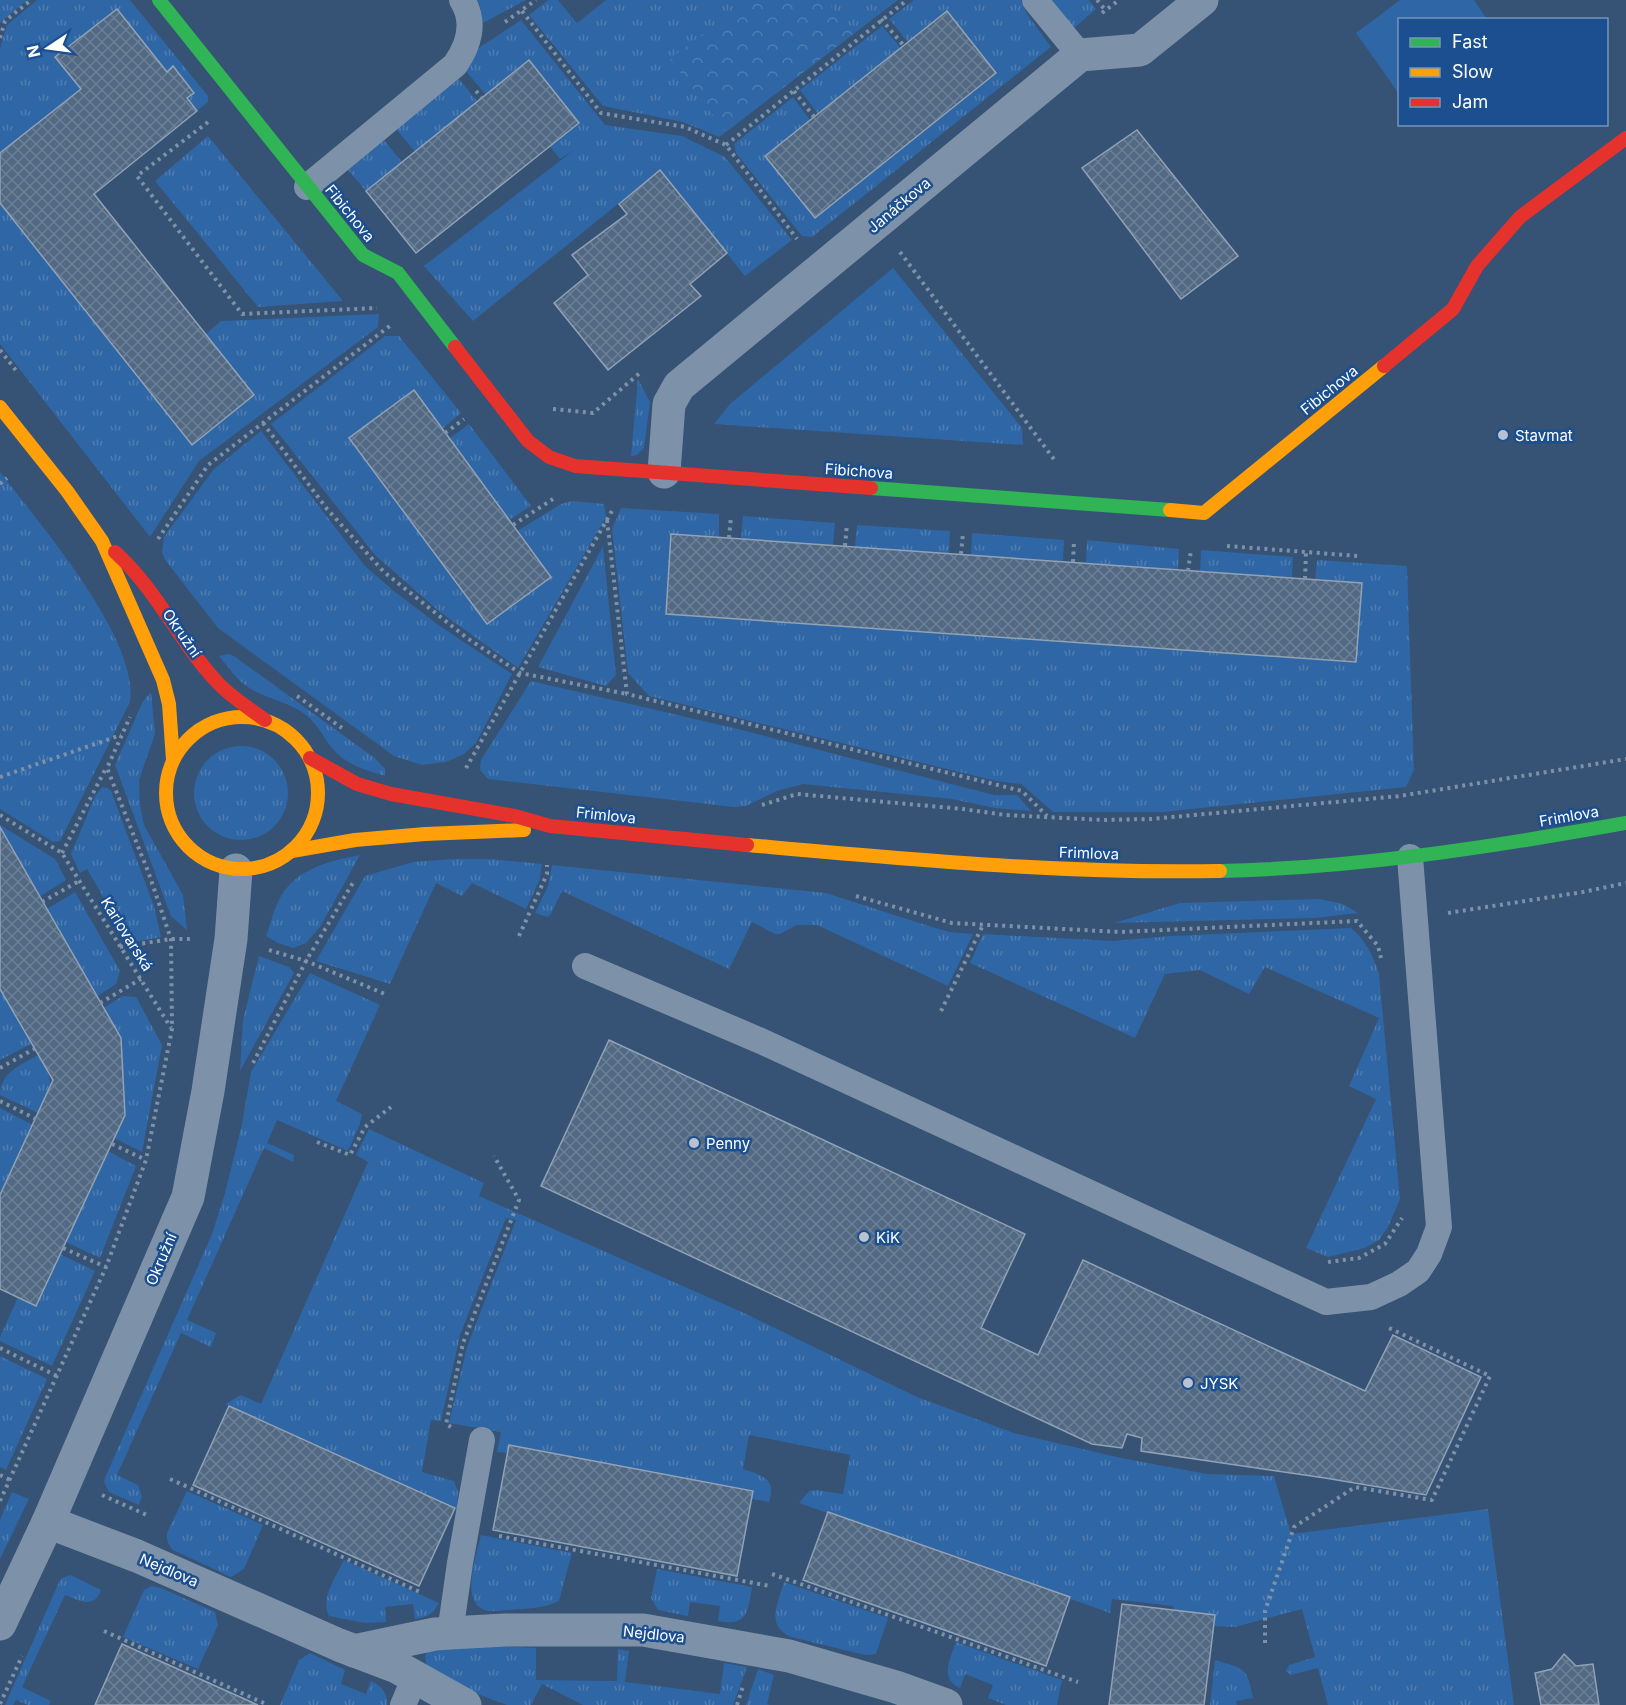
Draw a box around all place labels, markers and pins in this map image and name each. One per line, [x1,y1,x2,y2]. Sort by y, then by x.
place label: Stavmat [1515,426,1573,445]
marker: Stavmat [1496,428,1510,442]
place label: Penny [706,1134,751,1153]
marker: Penny [687,1136,701,1150]
place label: KiK [876,1228,900,1247]
marker: KiK [857,1230,871,1244]
place label: JYSK [1200,1374,1238,1393]
marker: JYSK [1181,1376,1195,1390]

